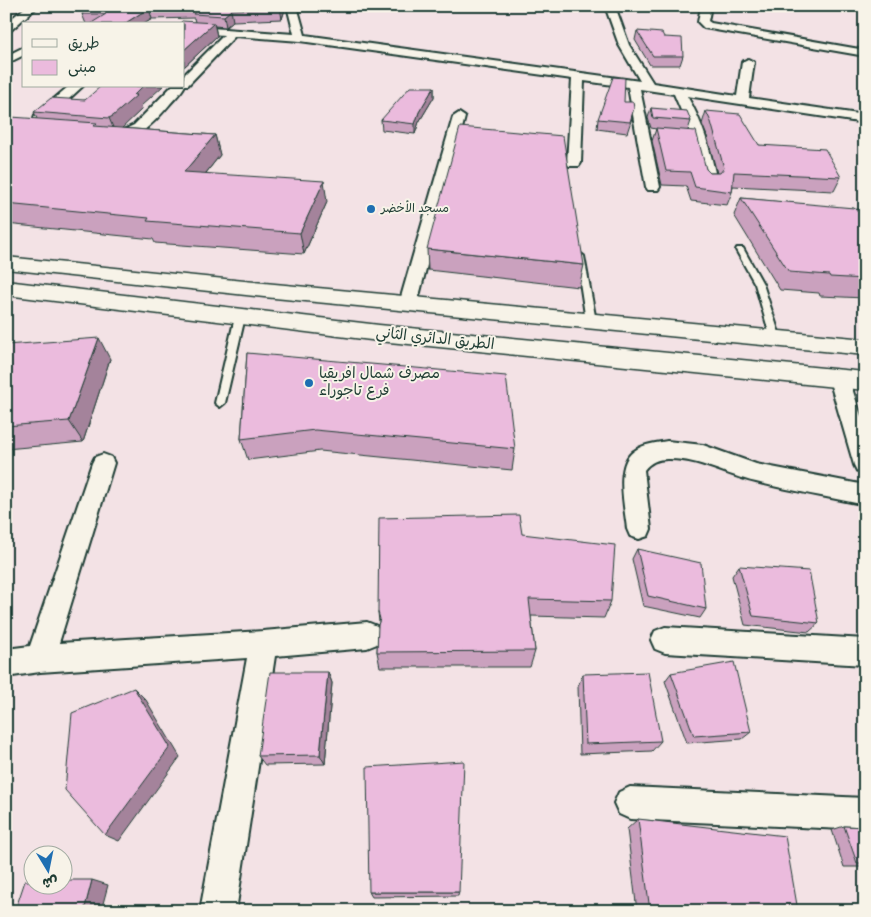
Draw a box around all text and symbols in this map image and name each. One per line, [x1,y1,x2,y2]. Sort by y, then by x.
legend [22,22,185,88]
text: طريق [68,34,100,54]
text: مبنى [68,58,96,78]
place label: مسجد الأخضر [380,200,449,217]
marker: مسجد الأخضر [365,203,377,215]
street label: الطريق الدائري الثاني [375,323,495,357]
place label: مصرف شمال افريقيا فرع تاجوراء [319,364,440,401]
marker: مصرف شمال افريقيا فرع تاجوراء [303,377,315,389]
north arrow [22,844,72,894]
text: ش [41,872,59,892]

